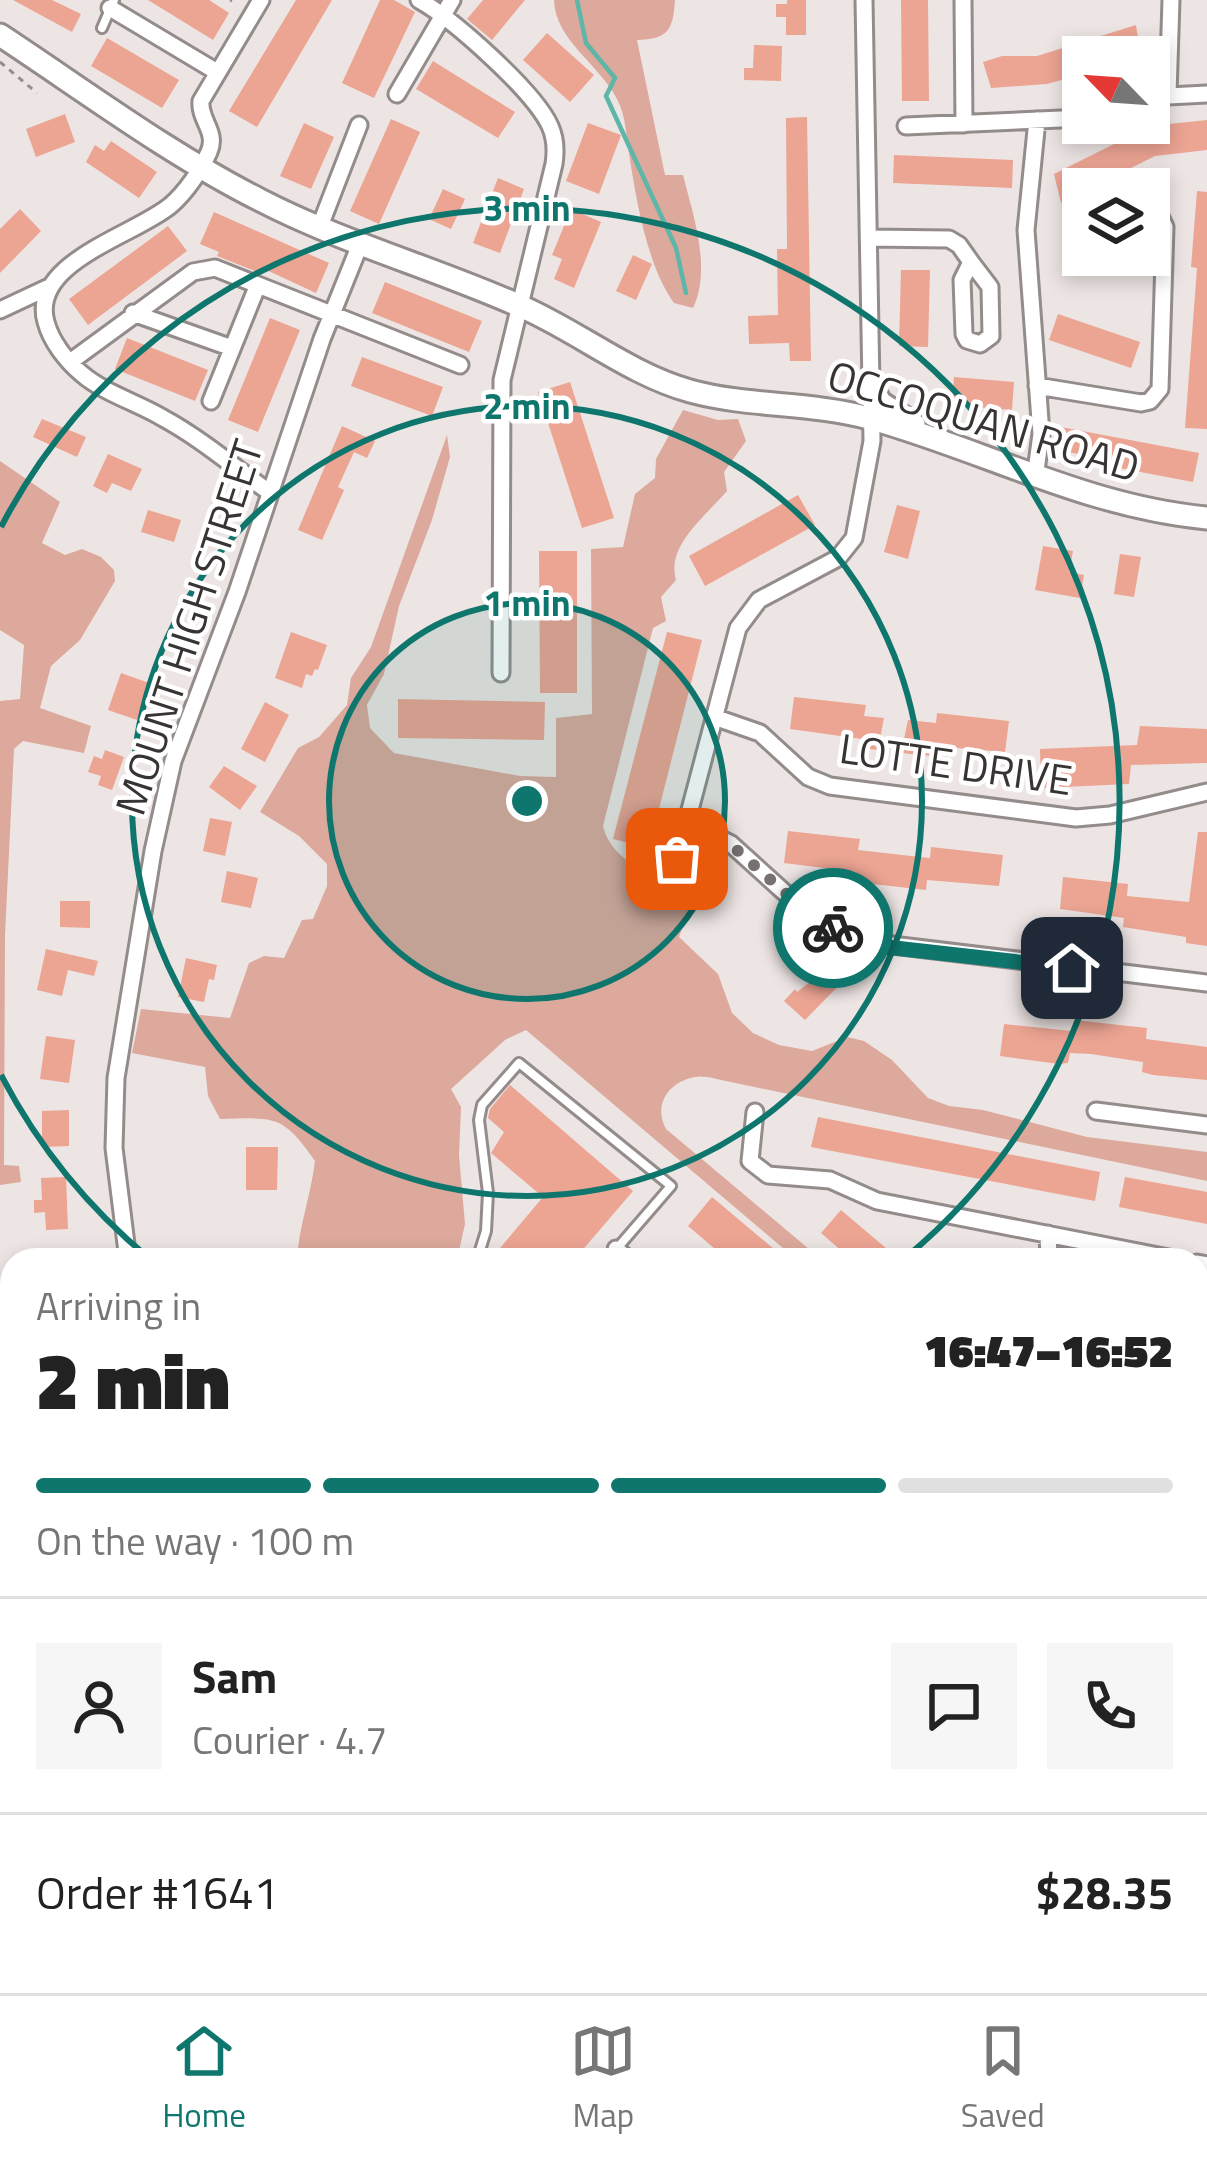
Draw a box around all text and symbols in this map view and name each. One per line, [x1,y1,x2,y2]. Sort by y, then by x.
north arrow [1062,36,1170,144]
map controls [1062,36,1170,276]
button: layers [1062,168,1170,276]
text: 3 min [483,180,571,235]
street label: OCCOQUAN ROAD [820,342,1148,498]
text: 2 min [483,378,571,433]
street label: MOUNT HIGH STREET [97,431,279,823]
text: 1 min [483,575,571,630]
street label: LOTTE DRIVE [836,715,1076,811]
centre of rings [506,780,548,822]
pin [626,808,728,910]
icon: bag [644,826,710,892]
courier [773,868,893,988]
icon: bike [800,895,866,961]
pin [1021,917,1123,1019]
icon: home [1039,935,1105,1001]
text: Arriving in [36,1276,201,1335]
text: 16:47–16:52 [924,1316,1173,1384]
text: 2 min [36,1321,230,1439]
text: On the way · 100 m [36,1511,354,1570]
text: Sam [192,1642,277,1710]
button: person [36,1643,162,1769]
button: chat [891,1643,1017,1769]
button: phone [1047,1643,1173,1769]
text: Courier · 4.7 [192,1710,387,1769]
text: Order #1641 [36,1858,279,1926]
text: $28.35 [1035,1858,1173,1926]
tab: Home [162,2018,246,2140]
tab: Map [570,2018,636,2140]
tab: Saved [961,2018,1045,2140]

